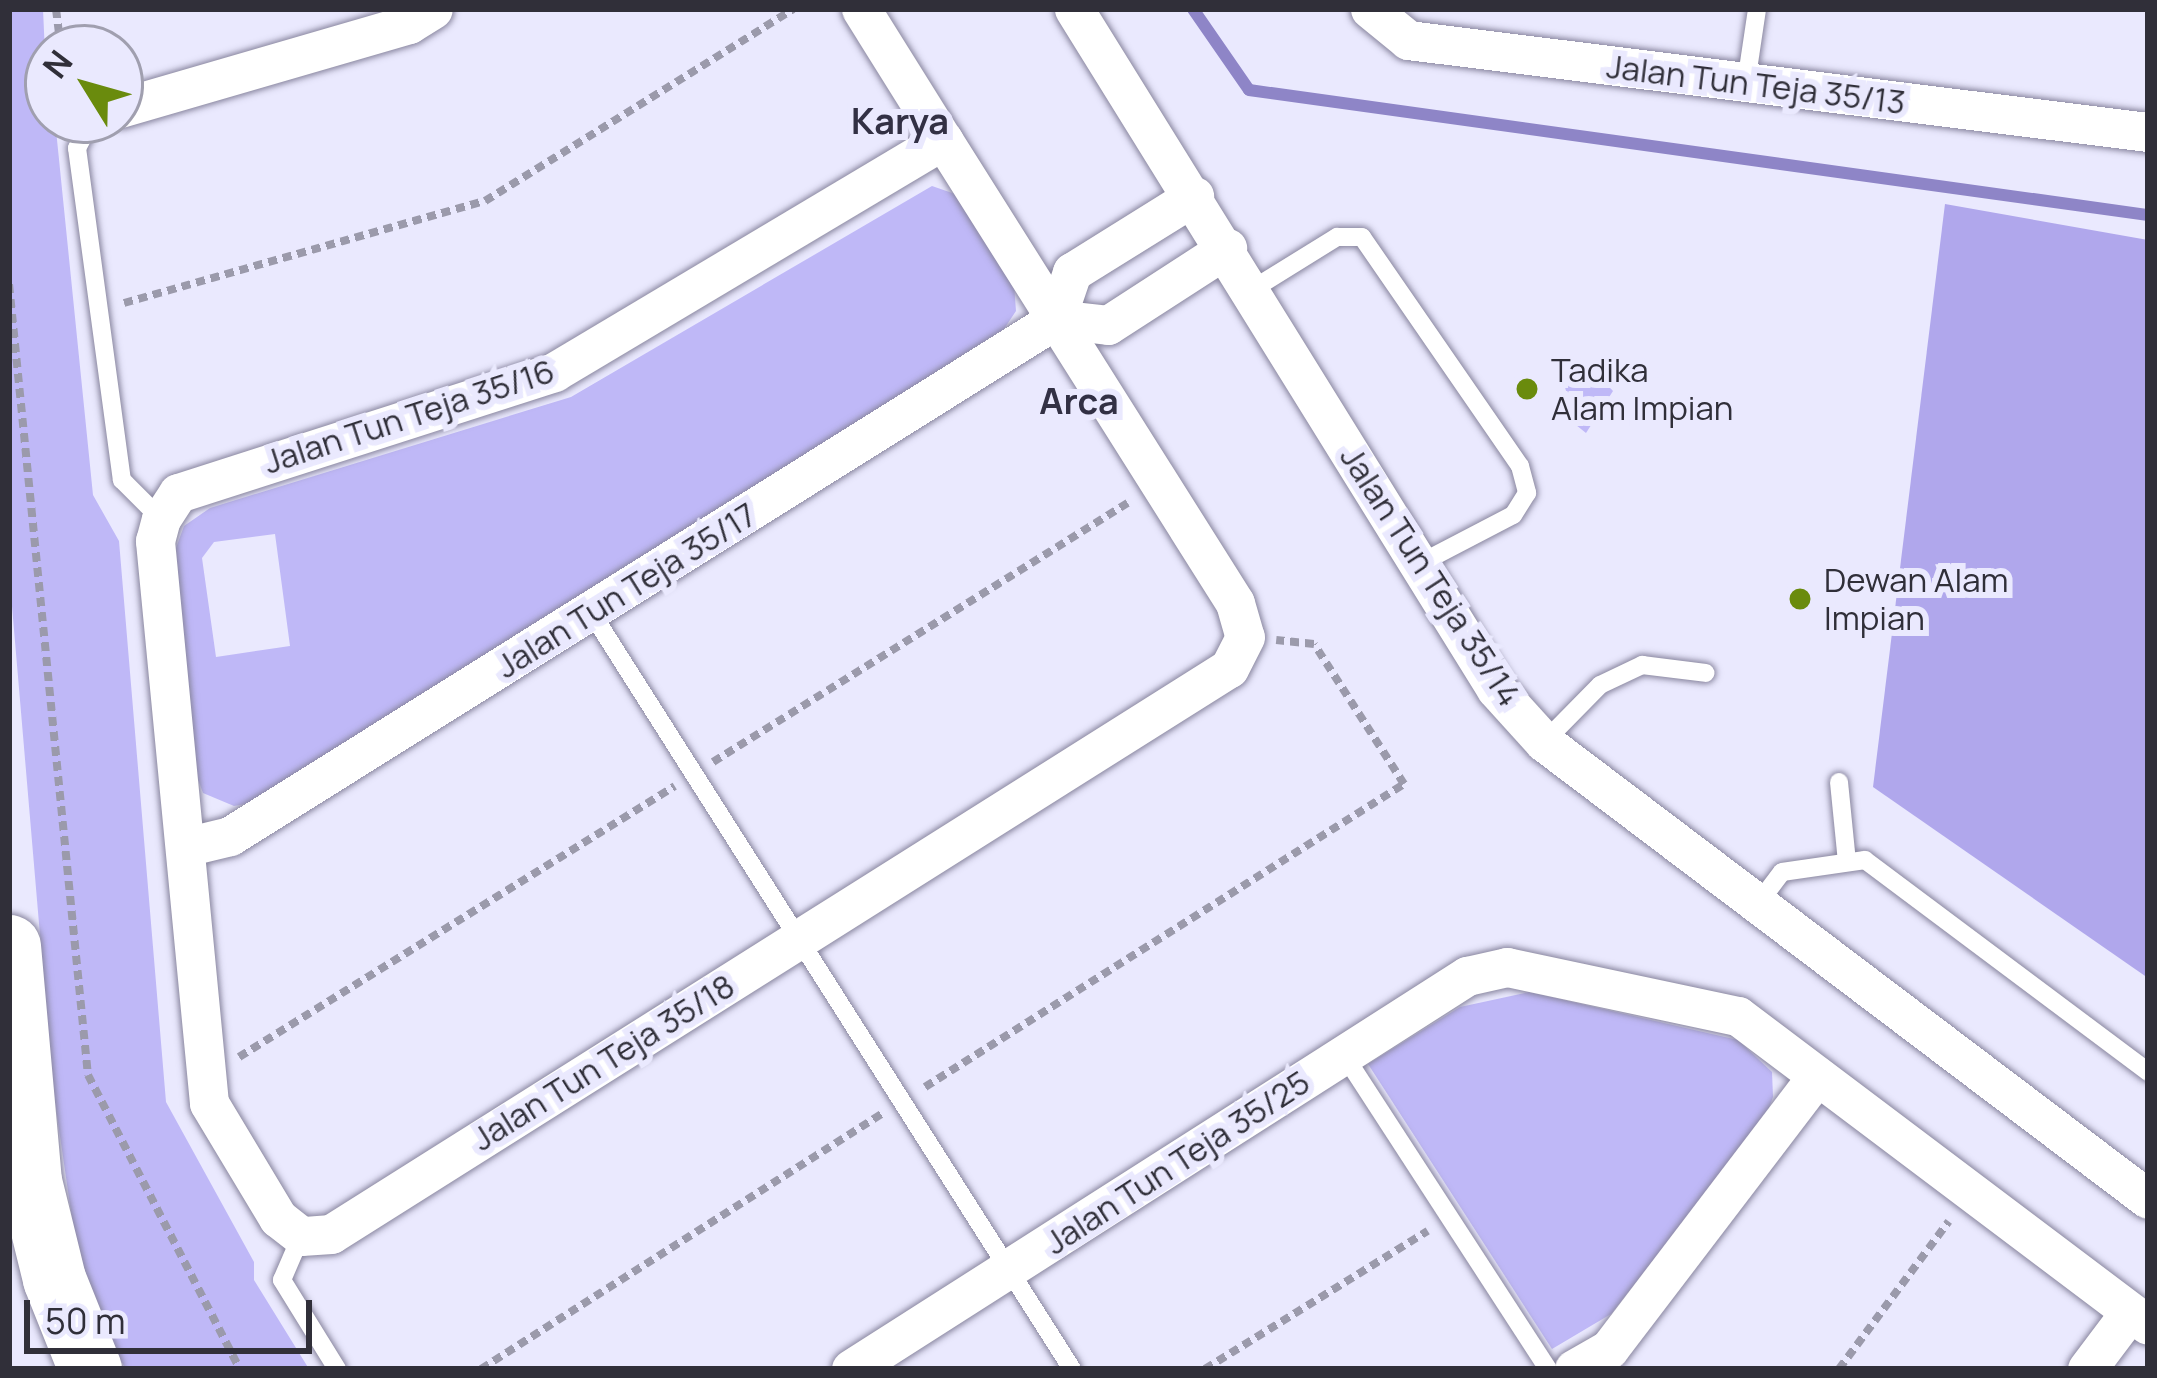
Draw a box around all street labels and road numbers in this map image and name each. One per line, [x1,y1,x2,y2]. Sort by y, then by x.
street label: Jalan Tun Teja 35/13 [1604,46,1908,122]
street label: Jalan Tun Teja 35/16 [259,350,559,482]
street label: Jalan Tun Teja 35/14 [1332,439,1530,713]
street label: Jalan Tun Teja 35/17 [489,494,763,686]
street label: Jalan Tun Teja 35/18 [465,965,741,1159]
street label: Jalan Tun Teja 35/25 [1037,1062,1317,1262]

